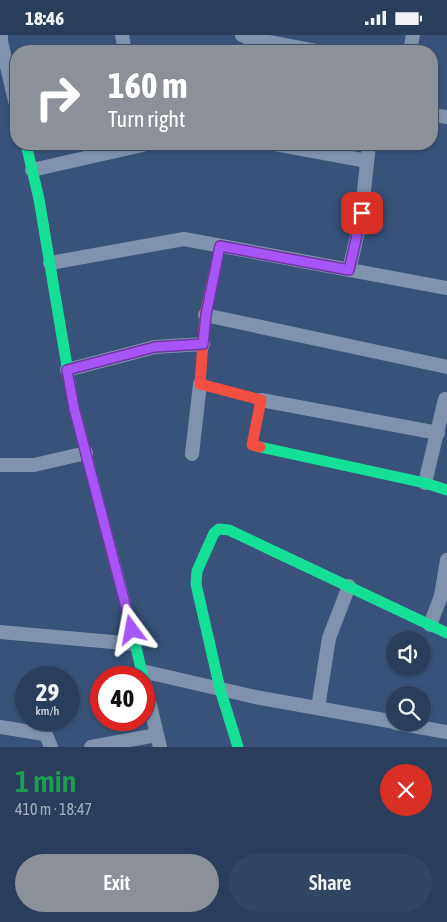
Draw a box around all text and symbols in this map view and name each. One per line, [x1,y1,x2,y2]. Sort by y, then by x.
text: 18:46 [25,7,64,29]
icon: right [25,65,90,130]
text: 160 m [108,65,187,105]
text: Turn right [108,106,185,132]
pin [341,192,383,234]
icon: arrive [348,199,376,227]
position arrow [105,603,157,655]
map controls [386,631,431,731]
button: sound [386,631,431,676]
speed limit sign: 40 [90,666,155,731]
text: 29 [36,678,59,706]
button: search [386,686,431,731]
text: km/h [36,704,59,718]
text: 1 min [15,764,76,798]
button: close [380,764,432,816]
text: 410 m · 18:47 [15,800,92,818]
button: Exit [15,854,219,912]
button: Share [229,854,432,912]

